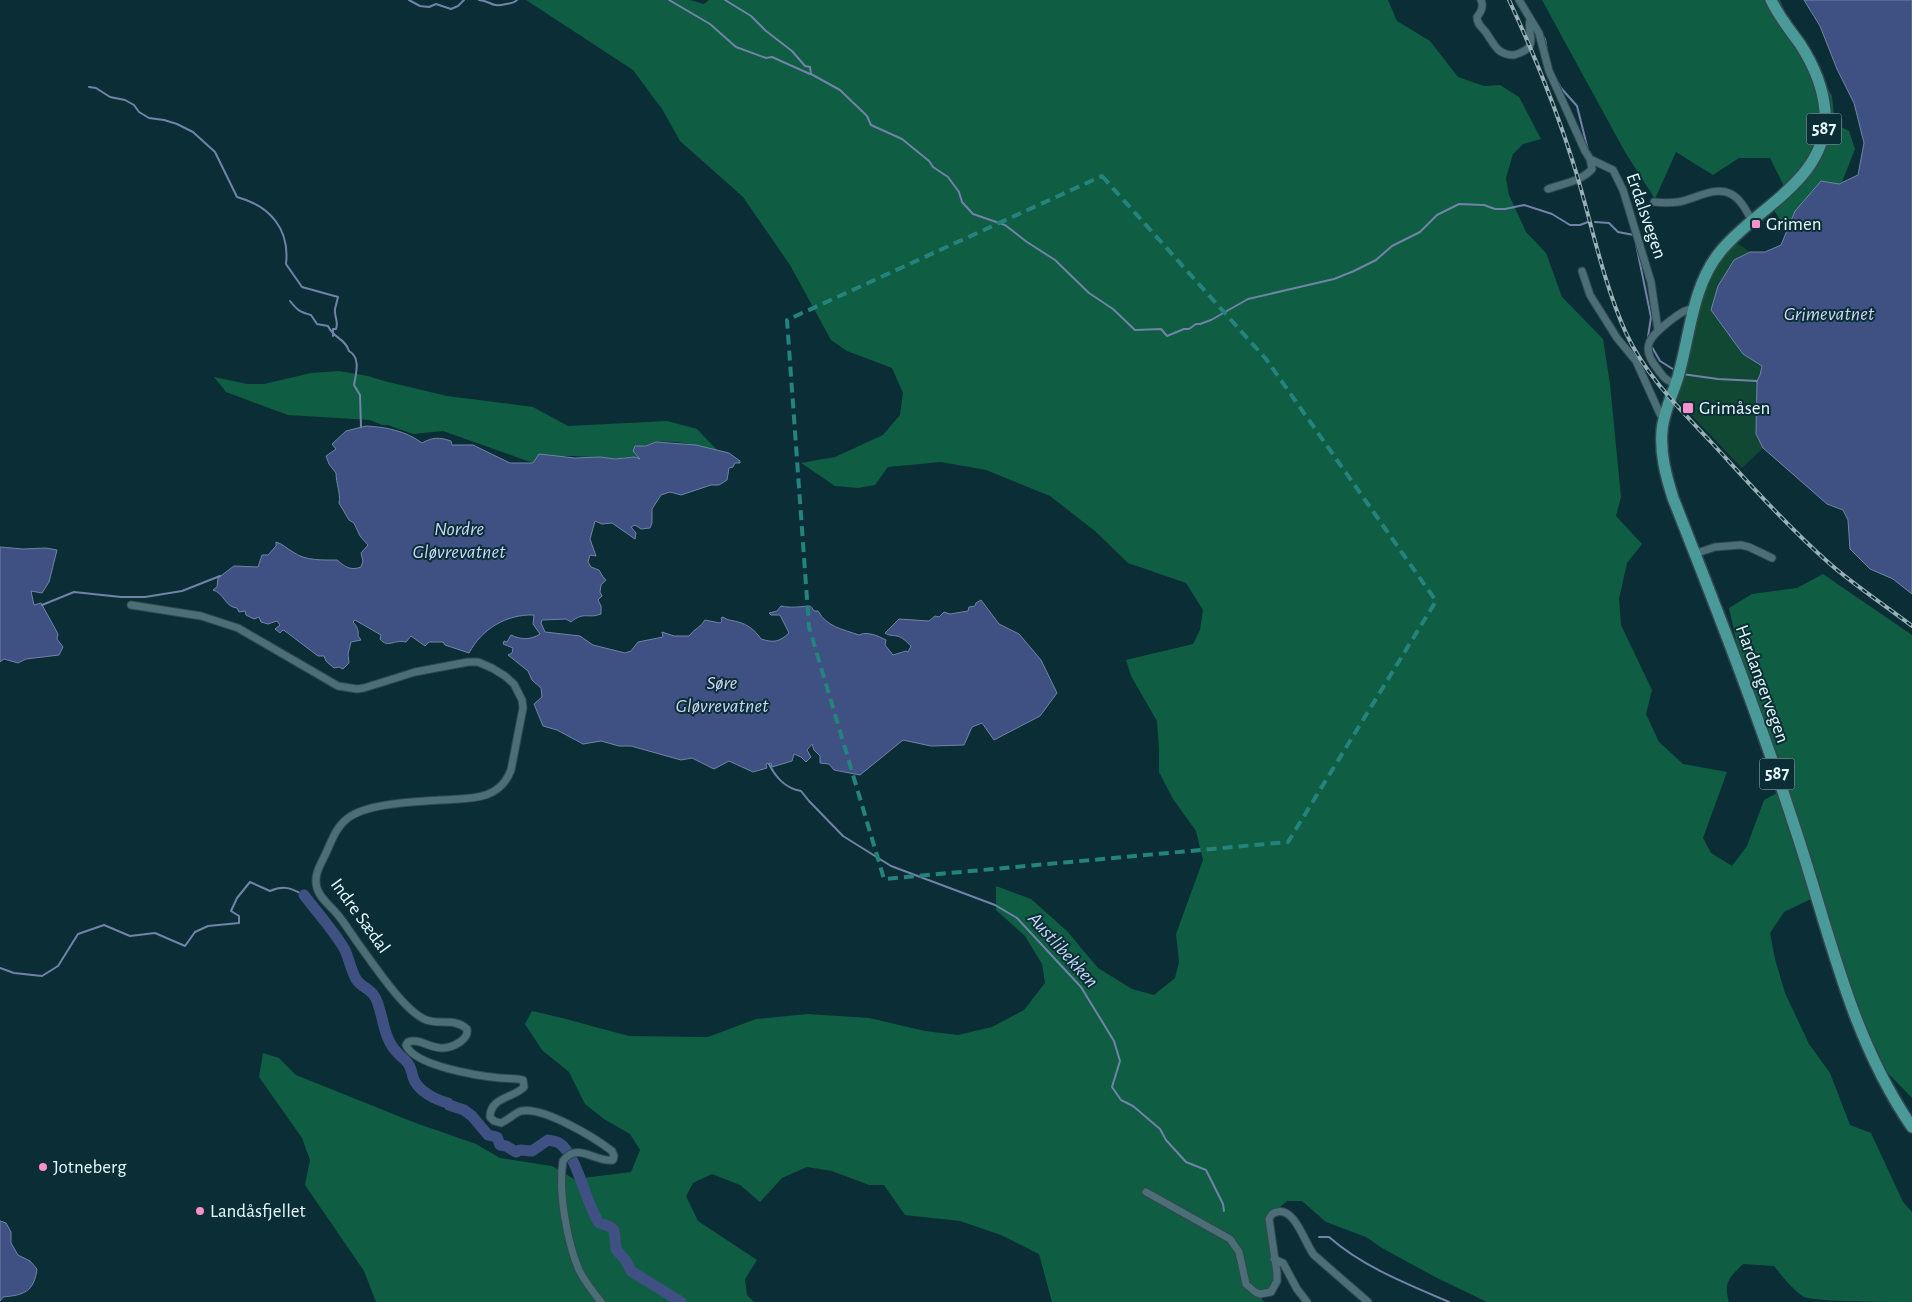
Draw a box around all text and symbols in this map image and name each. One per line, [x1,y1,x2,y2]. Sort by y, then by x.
road number: 587 [1806,114,1842,144]
street label: Erdalsvegen [1622,171,1670,261]
place label: Grimen [1766,215,1822,234]
marker: Grimen [1750,218,1762,230]
water label: Grimevatnet [1784,304,1875,324]
place label: Grimåsen [1699,399,1770,418]
marker: Grimåsen [1681,401,1695,415]
water label: Nordre Gløvrevatnet [412,519,506,562]
street label: Hardangervegen [1732,622,1792,746]
water label: Søre Gløvrevatnet [675,673,769,716]
road number: 587 [1760,759,1794,790]
street label: Indre Sædal [327,875,393,957]
water label: Austlibekken [1023,908,1102,992]
place label: Jotneberg [53,1158,127,1177]
marker: Jotneberg [37,1161,49,1173]
place label: Landåsfjellet [210,1202,306,1221]
marker: Landåsfjellet [194,1205,206,1217]

